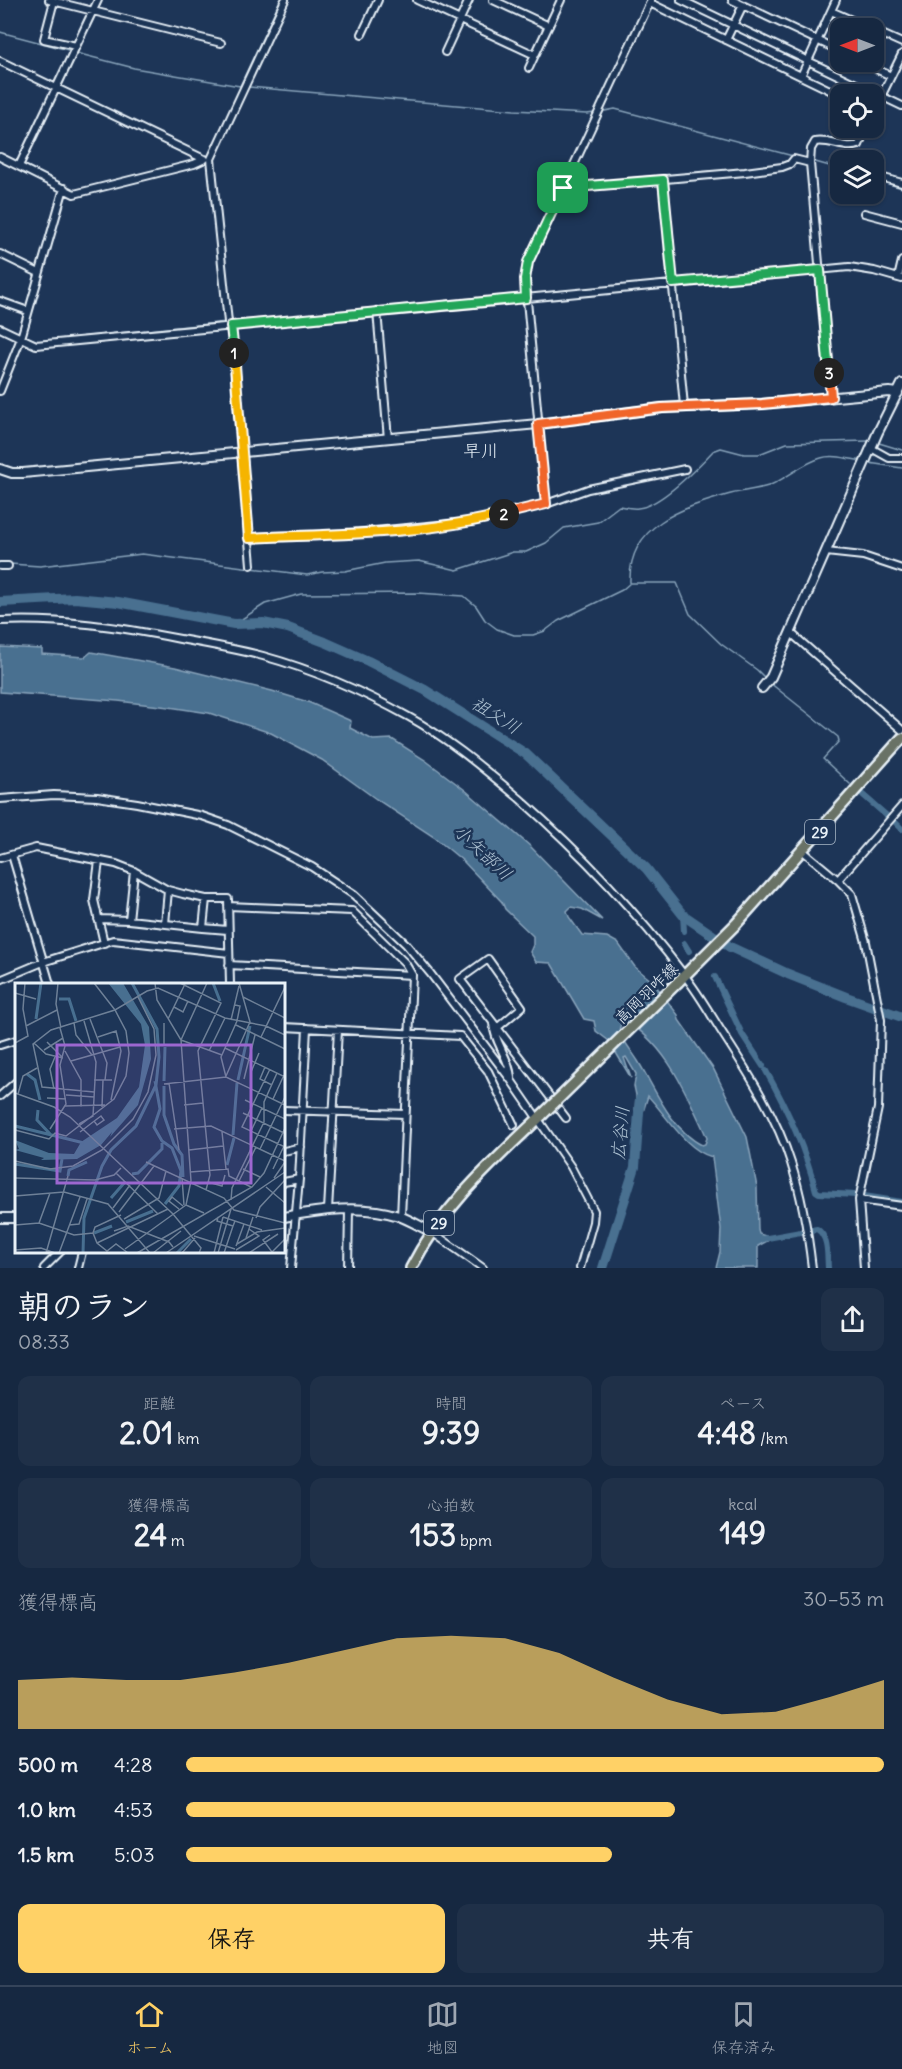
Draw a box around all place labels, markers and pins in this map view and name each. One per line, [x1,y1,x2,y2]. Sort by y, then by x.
pin [537,162,588,213]
pin: 1 [219,338,249,368]
pin: 3 [814,358,844,388]
pin: 2 [489,499,519,529]

